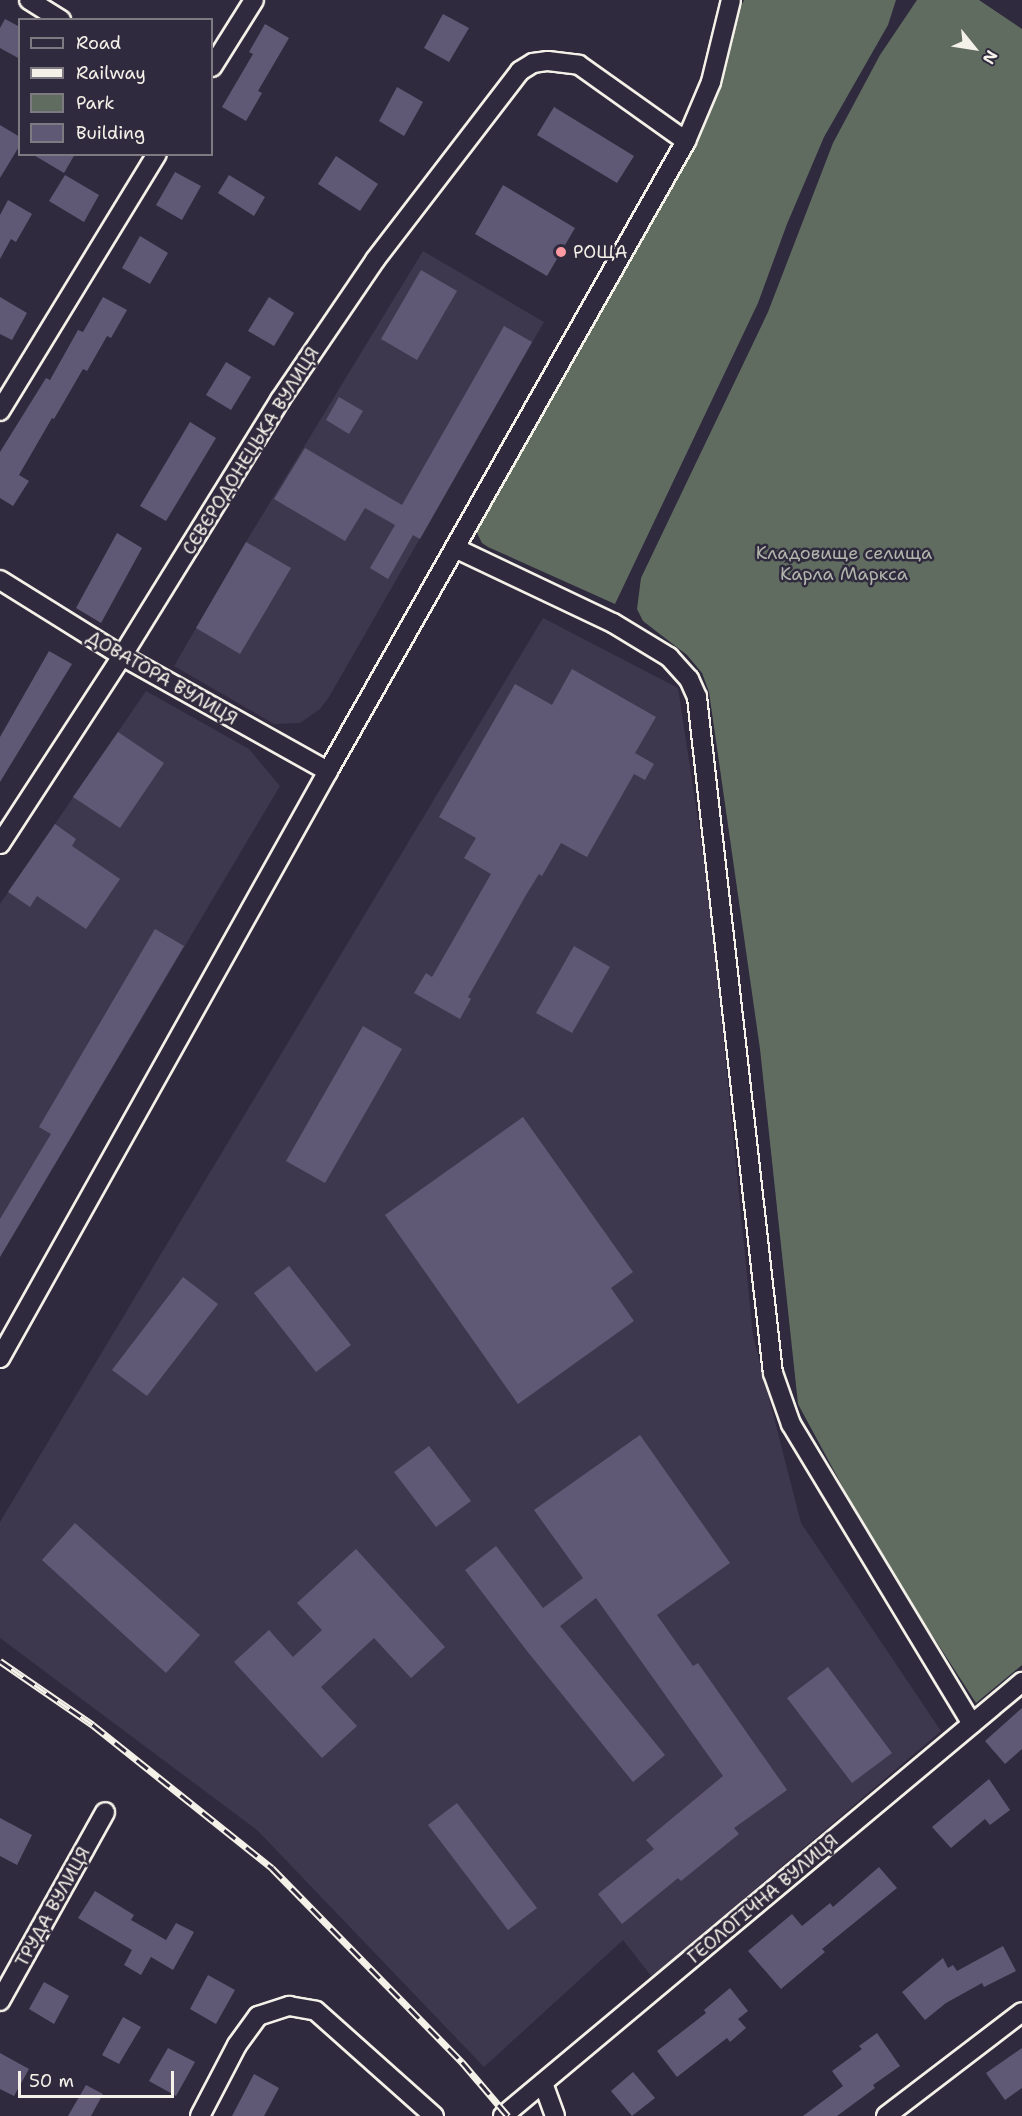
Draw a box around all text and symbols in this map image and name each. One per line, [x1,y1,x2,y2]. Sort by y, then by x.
legend [18,18,213,156]
north arrow [944,18,1004,78]
text: Road [76,31,121,55]
text: N [978,47,1002,68]
text: Railway [76,61,146,85]
text: Park [76,91,115,115]
text: Building [76,121,145,145]
place label: РОЩА [573,241,628,263]
marker: РОЩА [554,245,568,259]
street label: СЄВЄРОДОНЕЦЬКА ВУЛИЦЯ [178,343,324,559]
park label: Кладовище селища Карла Маркса [756,543,932,586]
street label: ДОВАТОРА ВУЛИЦЯ [83,626,241,730]
street label: ГЕОЛОГІЧНА ВУЛИЦЯ [683,1830,843,1968]
street label: ТРУДА ВУЛИЦЯ [11,1843,95,1971]
scale bar [21,2059,177,2097]
text: 50 m [29,2069,74,2093]

